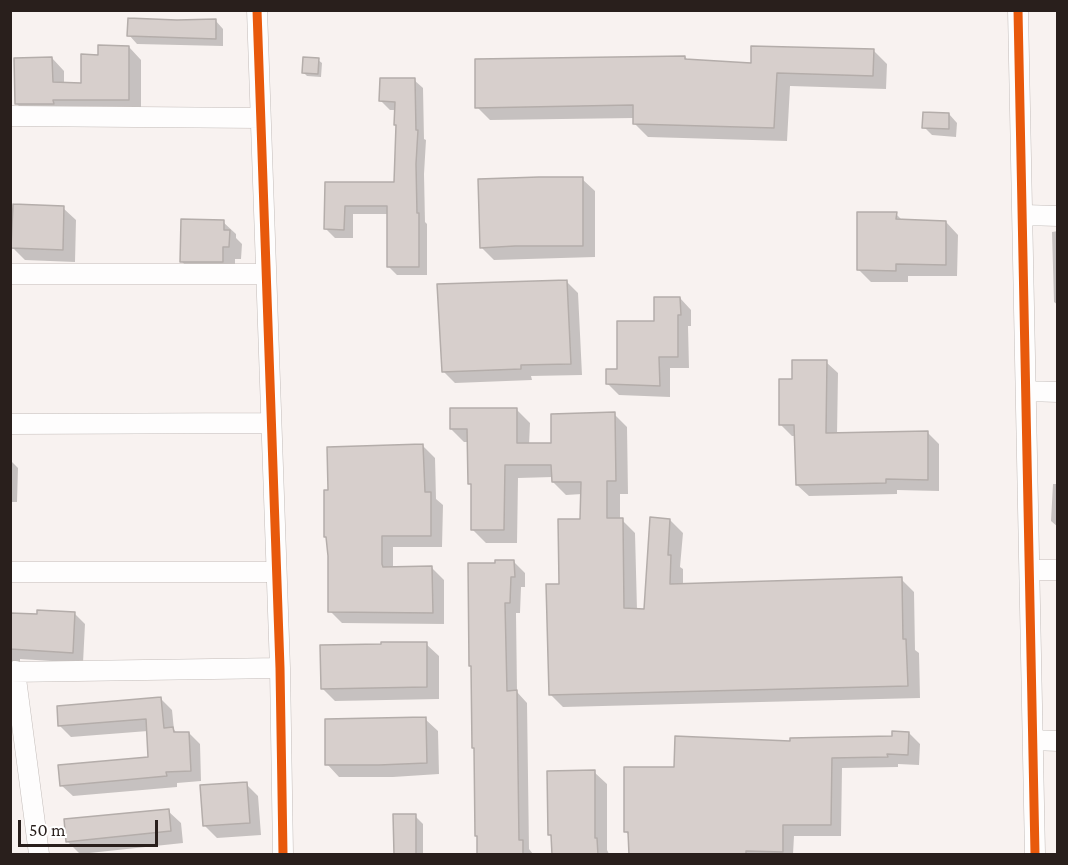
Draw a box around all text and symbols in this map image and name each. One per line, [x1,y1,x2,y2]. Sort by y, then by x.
scale bar [21,808,160,846]
text: 50 m [29,820,66,840]

